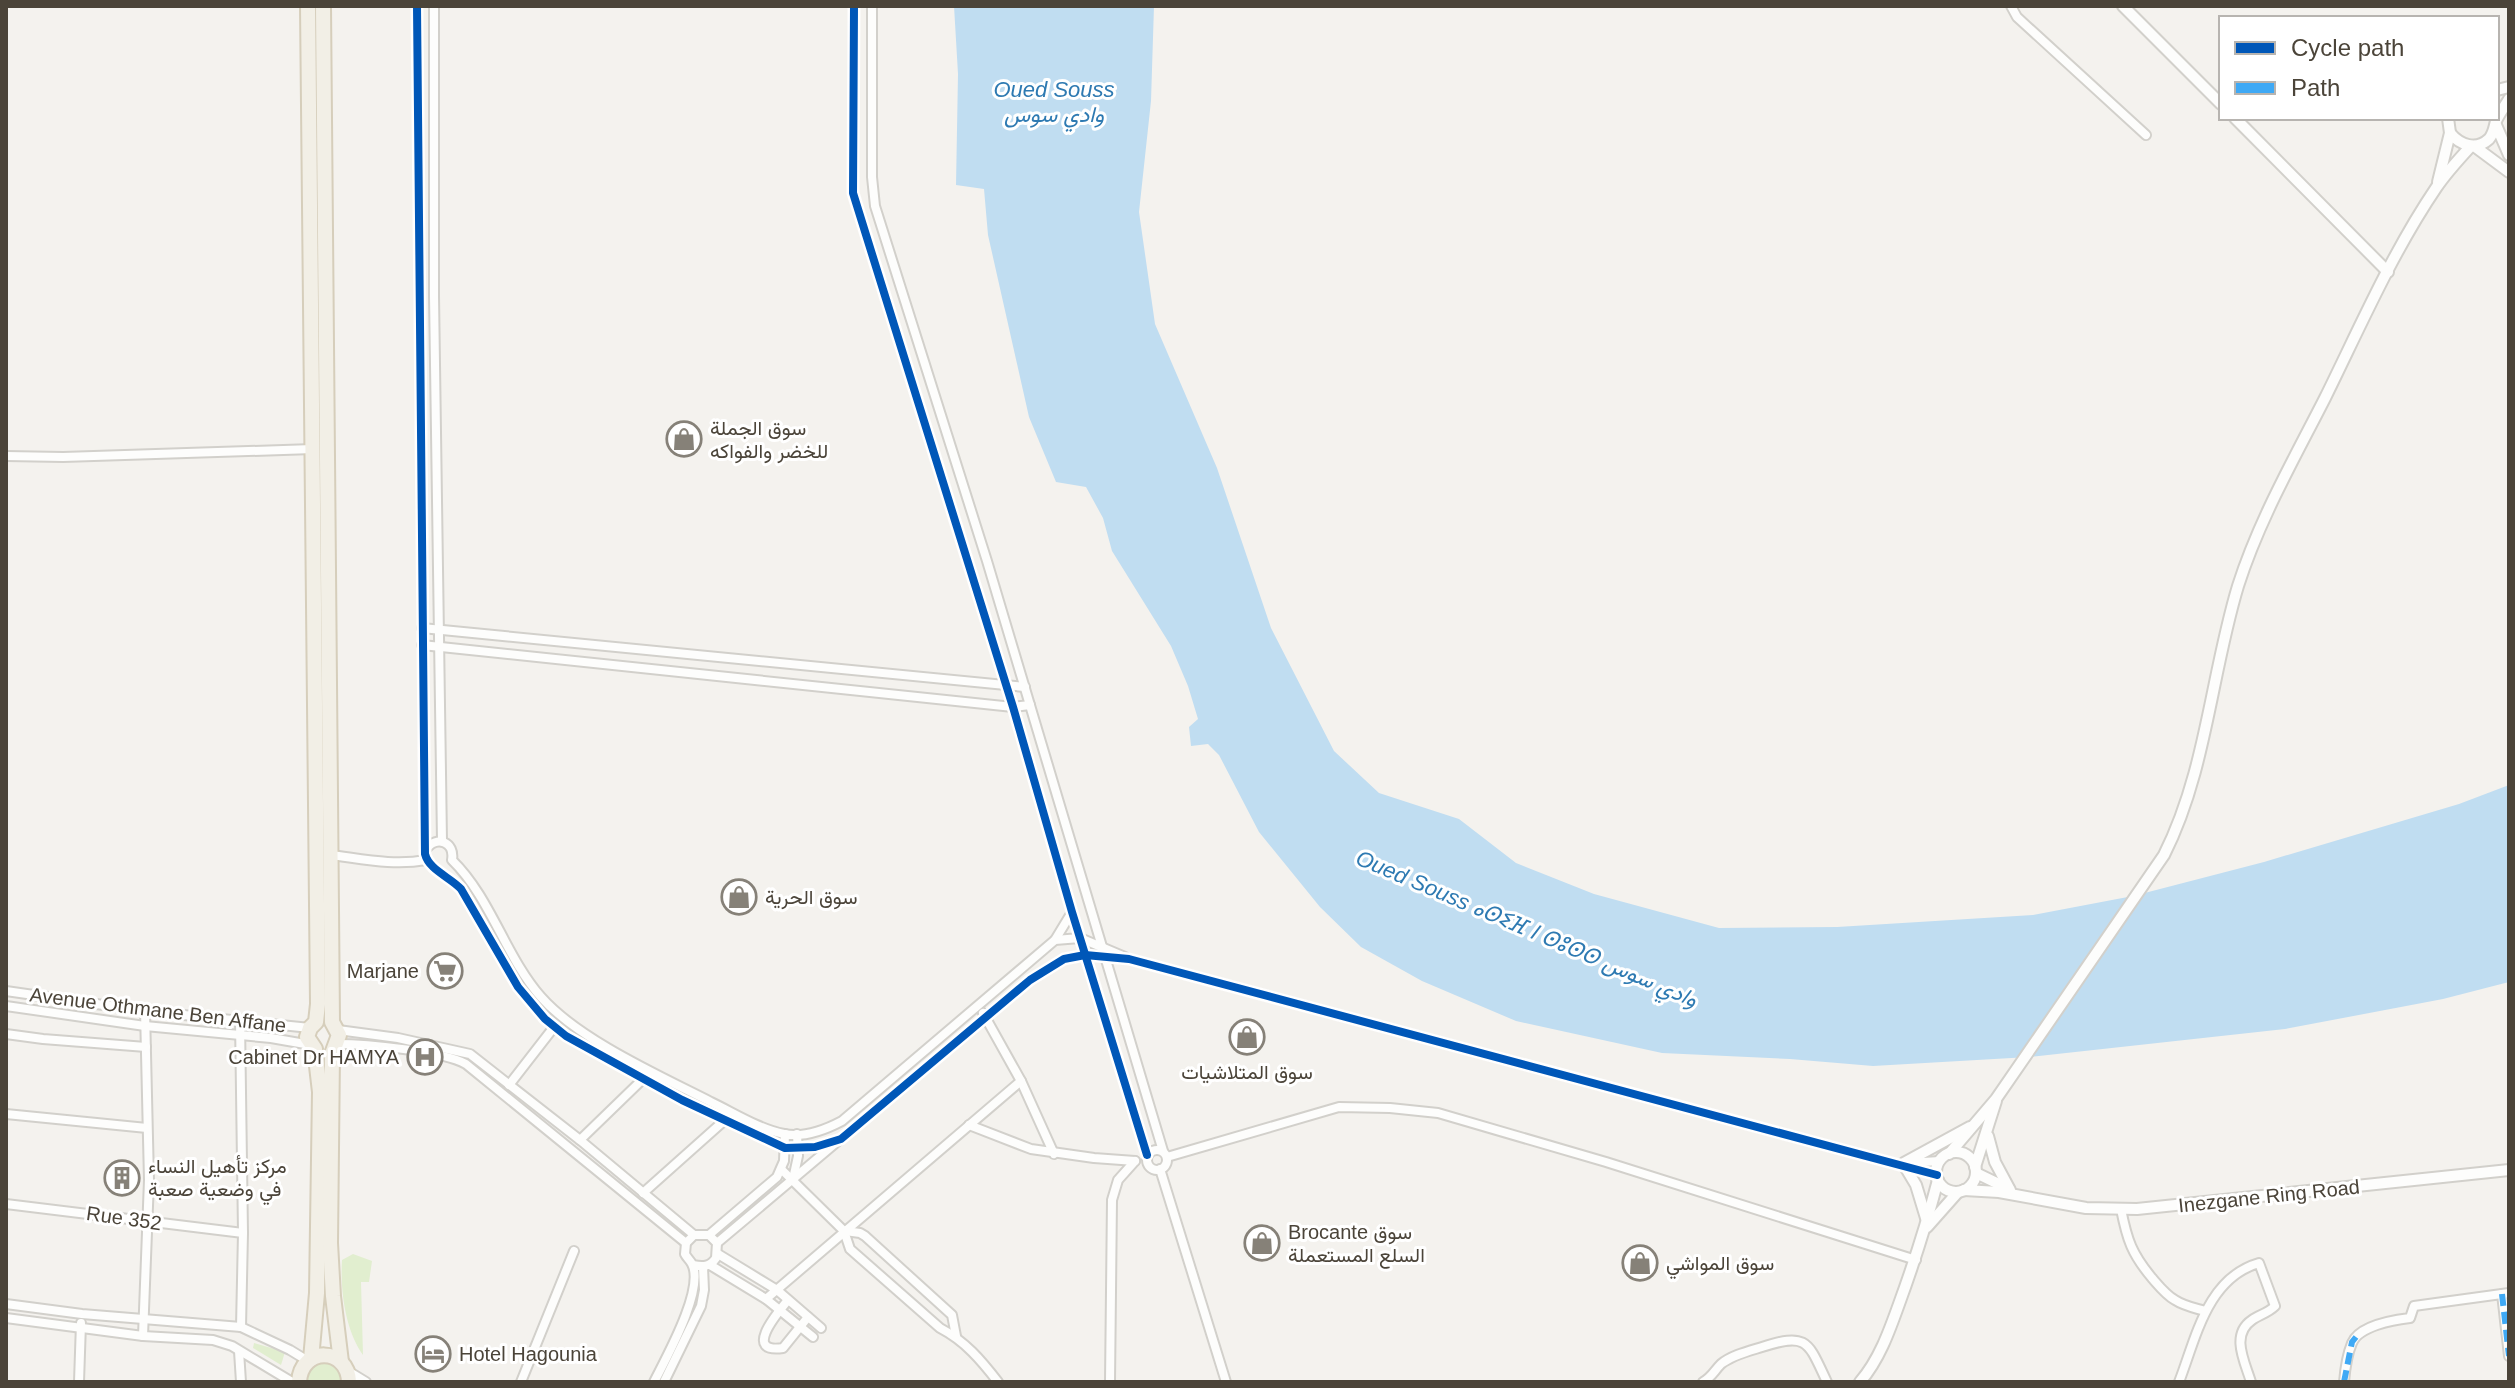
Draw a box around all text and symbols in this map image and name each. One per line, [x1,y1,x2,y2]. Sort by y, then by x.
legend [2219,16,2499,120]
text: Cycle path [2291,34,2404,61]
text: Path [2291,74,2340,101]
water label: Oued Souss وادي سوس [993,77,1115,132]
place label: سوق الجملة للخضر والفواكه [710,417,828,464]
shop icon: سوق الجملة للخضر والفواكه [665,420,703,458]
water label: Oued Souss ⴰⵙⵉⴼ ⵏ ⵙⵓⵙⵙ وادي سوس [1350,845,1701,1017]
shop icon: سوق الحرية [720,878,758,916]
place label: سوق الحرية [765,886,857,910]
supermarket icon: Marjane [426,952,464,990]
place label: Marjane [347,960,419,982]
street label: Avenue Othmane Ben Affane [28,983,288,1037]
shop icon: سوق المتلاشيات [1228,1018,1266,1056]
hospital icon: Cabinet Dr HAMYA [406,1038,444,1076]
place label: Cabinet Dr HAMYA [228,1046,400,1068]
place label: سوق المتلاشيات [1181,1061,1313,1085]
place label: مركز تأهيل النساء في وضعية صعبة [148,1155,287,1206]
building icon: مركز تأهيل النساء في وضعية صعبة [103,1159,141,1197]
street label: Inezgane Ring Road [2177,1176,2361,1216]
street label: Rue 352 [85,1202,163,1234]
place label: Brocante سوق السلع المستعملة [1288,1221,1425,1269]
shop icon: Brocante سوق السلع المستعملة [1243,1224,1281,1262]
shop icon: سوق المواشي [1621,1244,1659,1282]
place label: سوق المواشي [1666,1252,1774,1280]
hotel icon: Hotel Hagounia [414,1335,452,1373]
place label: Hotel Hagounia [459,1343,598,1365]

